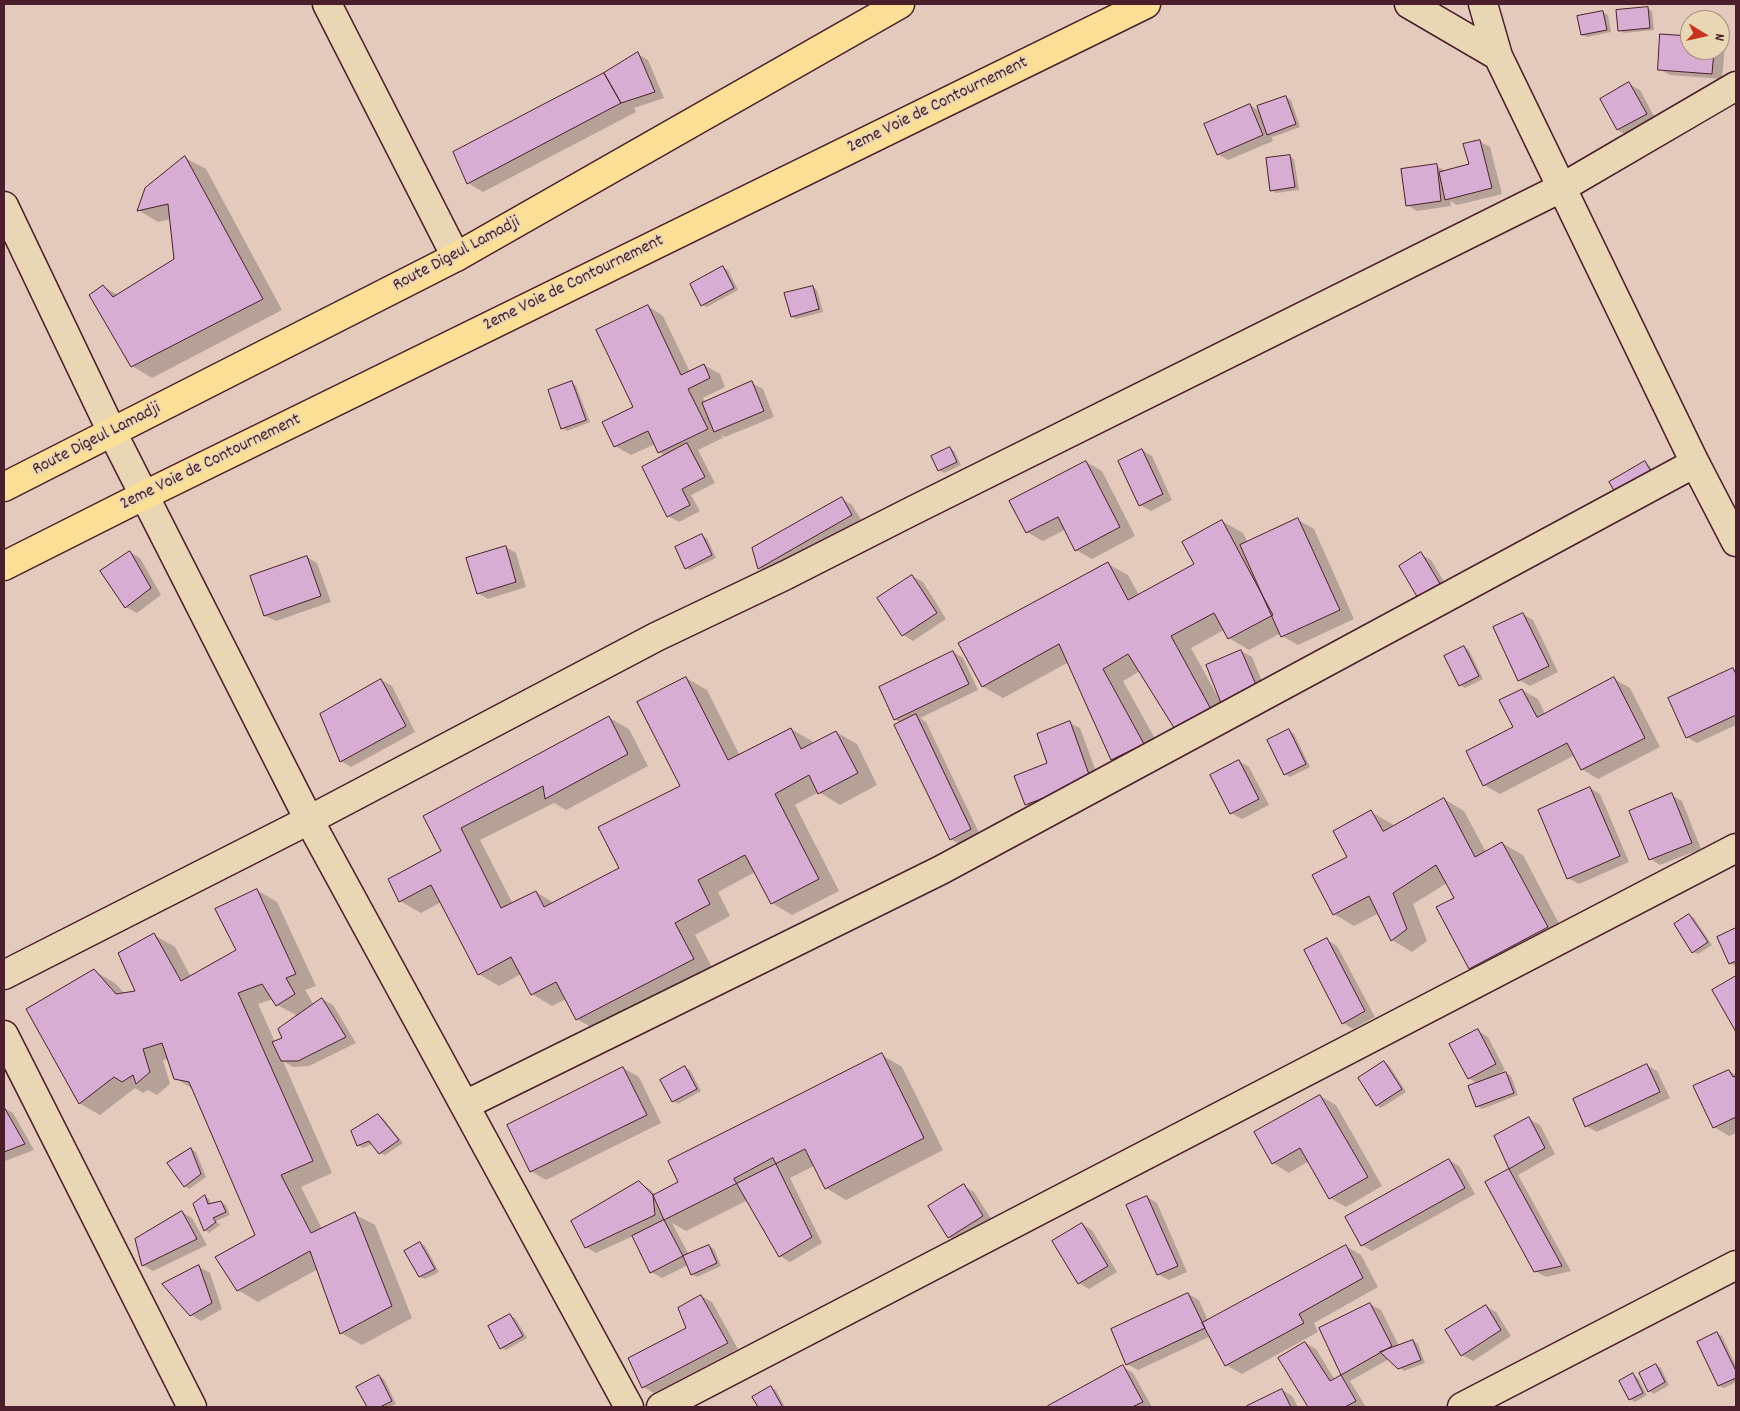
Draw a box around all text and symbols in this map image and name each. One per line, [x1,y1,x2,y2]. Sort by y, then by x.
north arrow [1680,10,1730,60]
text: N [1708,32,1729,42]
street label: 2eme Voie de Contournement [844,53,1032,159]
street label: Route Digeul Lamadji [390,212,524,298]
street label: 2eme Voie de Contournement [480,231,668,337]
street label: Route Digeul Lamadji [29,398,165,482]
street label: 2eme Voie de Contournement [117,410,305,516]

